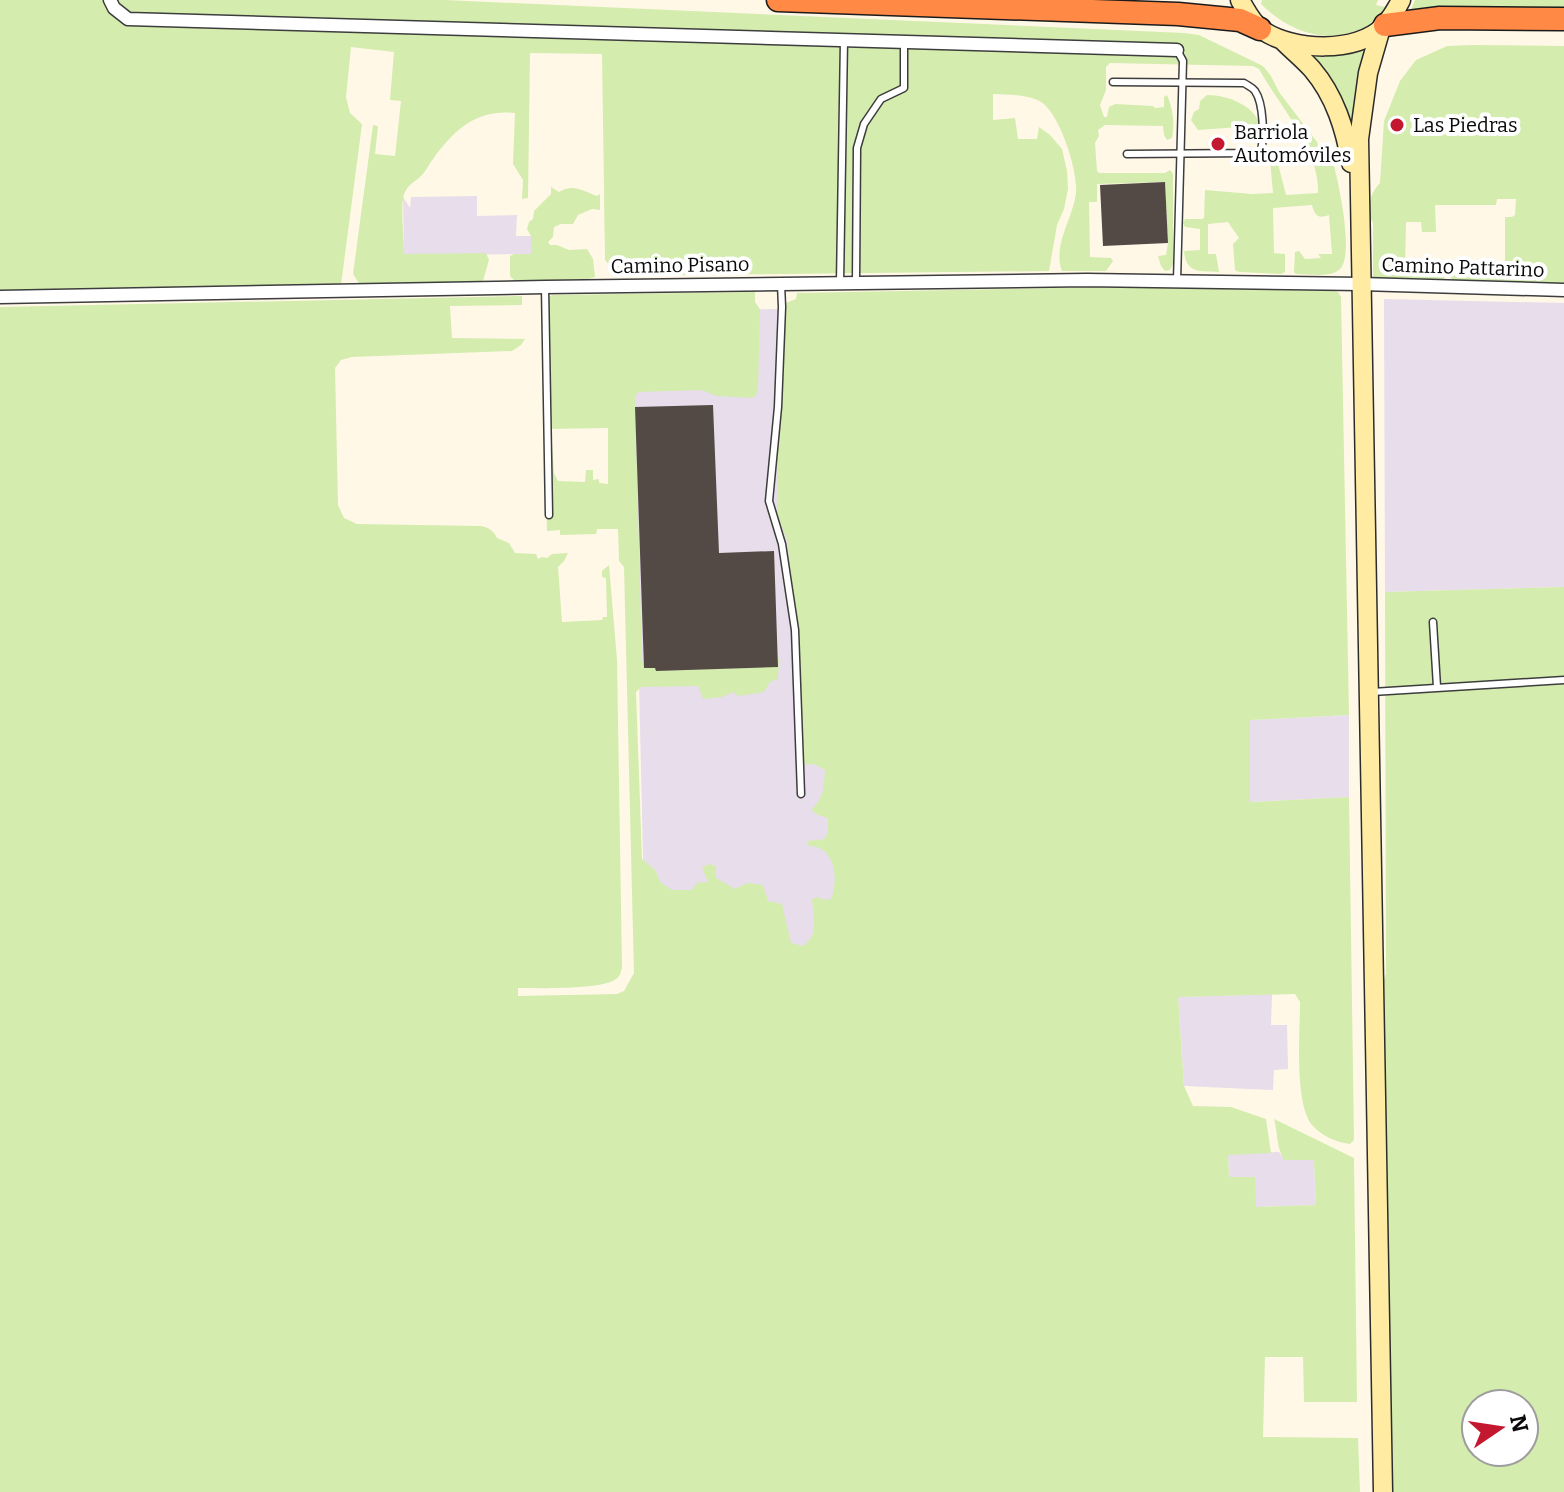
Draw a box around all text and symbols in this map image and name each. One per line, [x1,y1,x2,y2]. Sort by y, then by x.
place label: Las Piedras [1413,113,1517,137]
marker: Las Piedras [1388,116,1406,134]
place label: Barriola Automóviles [1234,120,1351,167]
marker: Barriola Automóviles [1209,135,1227,153]
street label: Camino Pisano [610,252,750,278]
street label: Camino Pattarino [1381,252,1545,282]
north arrow [1460,1388,1540,1468]
text: N [1504,1412,1534,1435]

